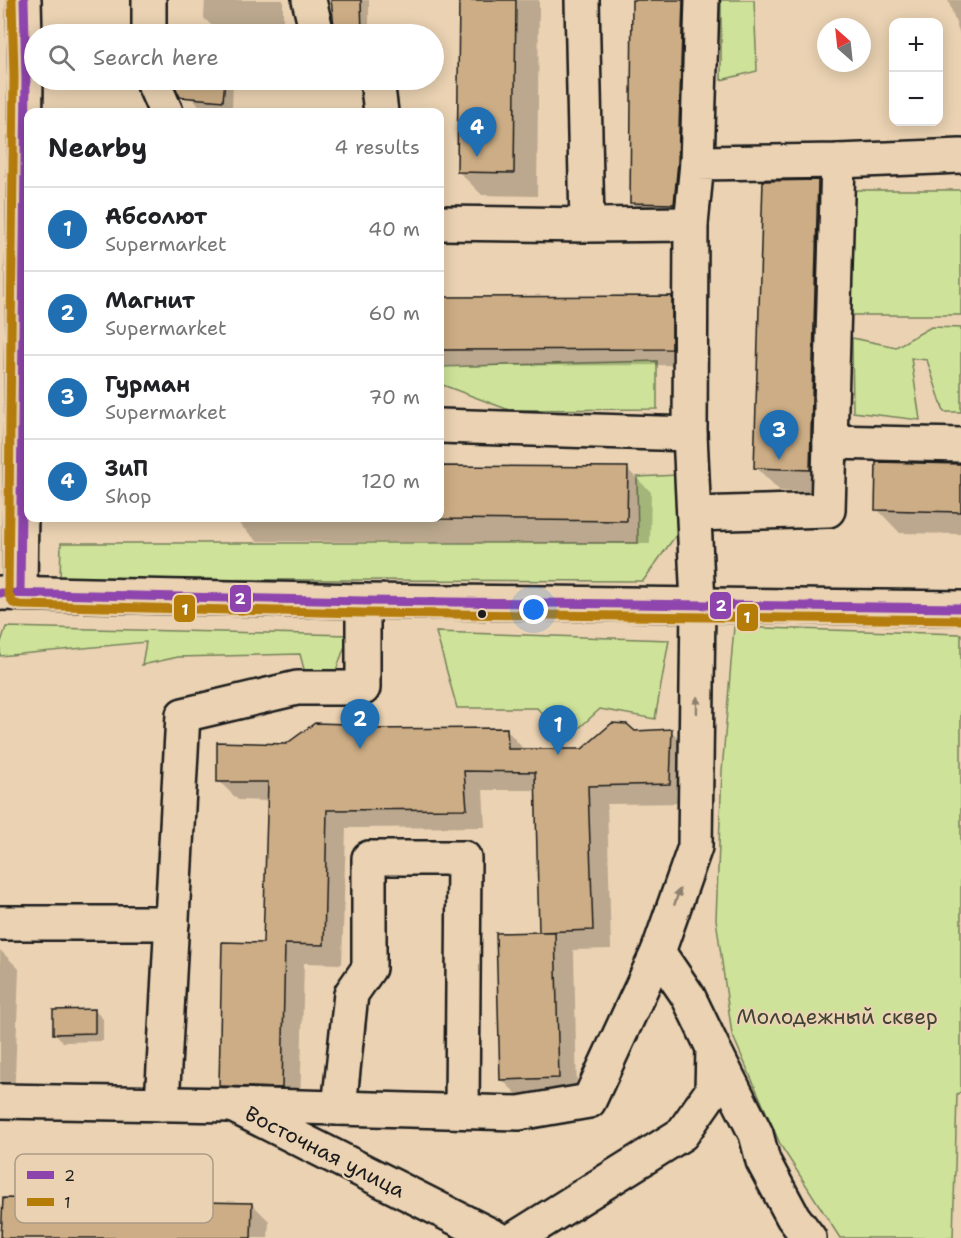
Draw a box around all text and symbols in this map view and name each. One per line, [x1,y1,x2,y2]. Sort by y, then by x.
north arrow [817,18,871,72]
map controls [889,18,943,126]
button: + [889,18,943,72]
search box [24,24,444,90]
icon: search [45,41,78,74]
text: Search here [93,43,219,72]
button: − [889,72,943,126]
pin: 4 [458,108,496,157]
text: Nearby [48,130,147,165]
text: 4 results [334,134,420,160]
text: Абсолют [105,202,207,231]
text: 1 [63,216,72,242]
text: 40 m [368,216,420,242]
text: Supermarket [105,231,227,257]
text: Магнит [105,286,195,315]
text: 2 [61,300,75,326]
text: 60 m [368,300,420,326]
text: Supermarket [105,315,227,341]
text: Гурман [105,370,190,399]
text: 3 [61,384,75,410]
text: 70 m [368,384,420,410]
text: Supermarket [105,399,227,425]
pin: 3 [760,410,798,460]
text: ЗиП [105,454,148,483]
text: 4 [61,468,75,494]
text: 120 m [361,468,420,494]
text: Shop [105,483,152,509]
line badge: 2 [229,584,252,613]
text: 2 [234,588,246,609]
line badge: 2 [709,591,732,620]
line badge: 1 [173,594,196,623]
your location [519,595,548,624]
text: 2 [715,595,727,616]
text: 1 [181,599,189,620]
line badge: 1 [736,603,759,632]
text: 1 [743,607,751,628]
unlabelled marker [476,608,488,620]
one-way arrow [692,695,702,714]
pin: 2 [340,700,380,749]
pin: 1 [538,706,578,755]
one-way arrow [673,888,683,906]
park label: Молодежный сквер [736,1003,938,1031]
street label: Восточная улица [240,1099,410,1205]
legend [15,1154,213,1223]
text: 2 [64,1165,75,1186]
text: 1 [64,1192,71,1213]

